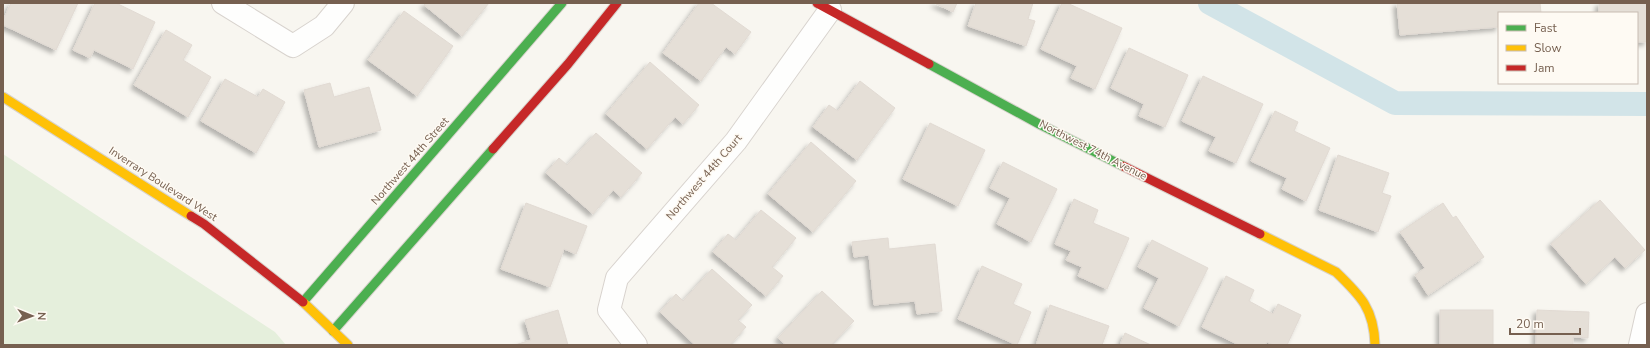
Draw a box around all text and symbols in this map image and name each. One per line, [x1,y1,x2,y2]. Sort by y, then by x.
legend [1498,12,1638,84]
text: Fast [1534,20,1557,36]
text: Slow [1534,40,1562,56]
text: Jam [1533,60,1555,76]
street label: Northwest 44th Street [368,114,452,208]
street label: Northwest 74th Avenue [1037,116,1150,184]
street label: Northwest 44th Court [663,131,745,223]
street label: Inverrary Boulevard West [106,143,220,225]
north arrow [12,296,52,336]
scale bar [1510,310,1580,336]
text: N [34,312,49,320]
text: 20 m [1516,316,1544,332]

